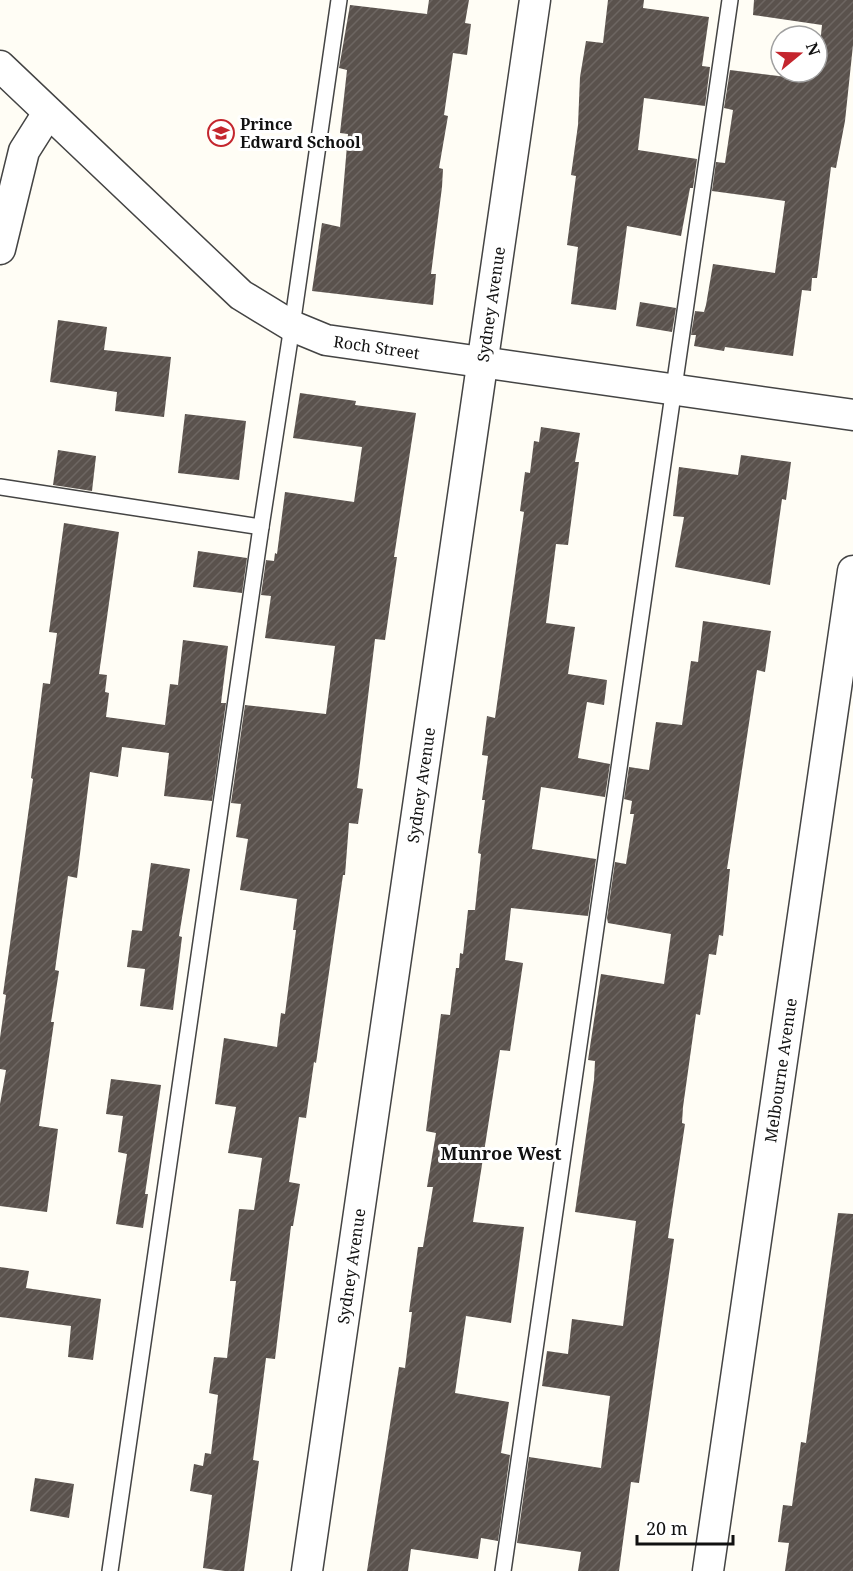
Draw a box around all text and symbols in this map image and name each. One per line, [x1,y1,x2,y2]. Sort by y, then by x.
north arrow [769,24,829,84]
text: N [801,40,826,59]
place label: Prince Edward School [240,113,361,153]
school or university icon: Prince Edward School [206,118,236,148]
street label: Sydney Avenue [472,245,510,364]
street label: Roch Street [332,330,421,364]
street label: Sydney Avenue [402,726,440,845]
street label: Melbourne Avenue [759,997,802,1144]
district label: Munroe West [441,1141,561,1165]
street label: Sydney Avenue [332,1207,370,1325]
scale bar [637,1508,733,1546]
text: 20 m [646,1516,688,1540]

